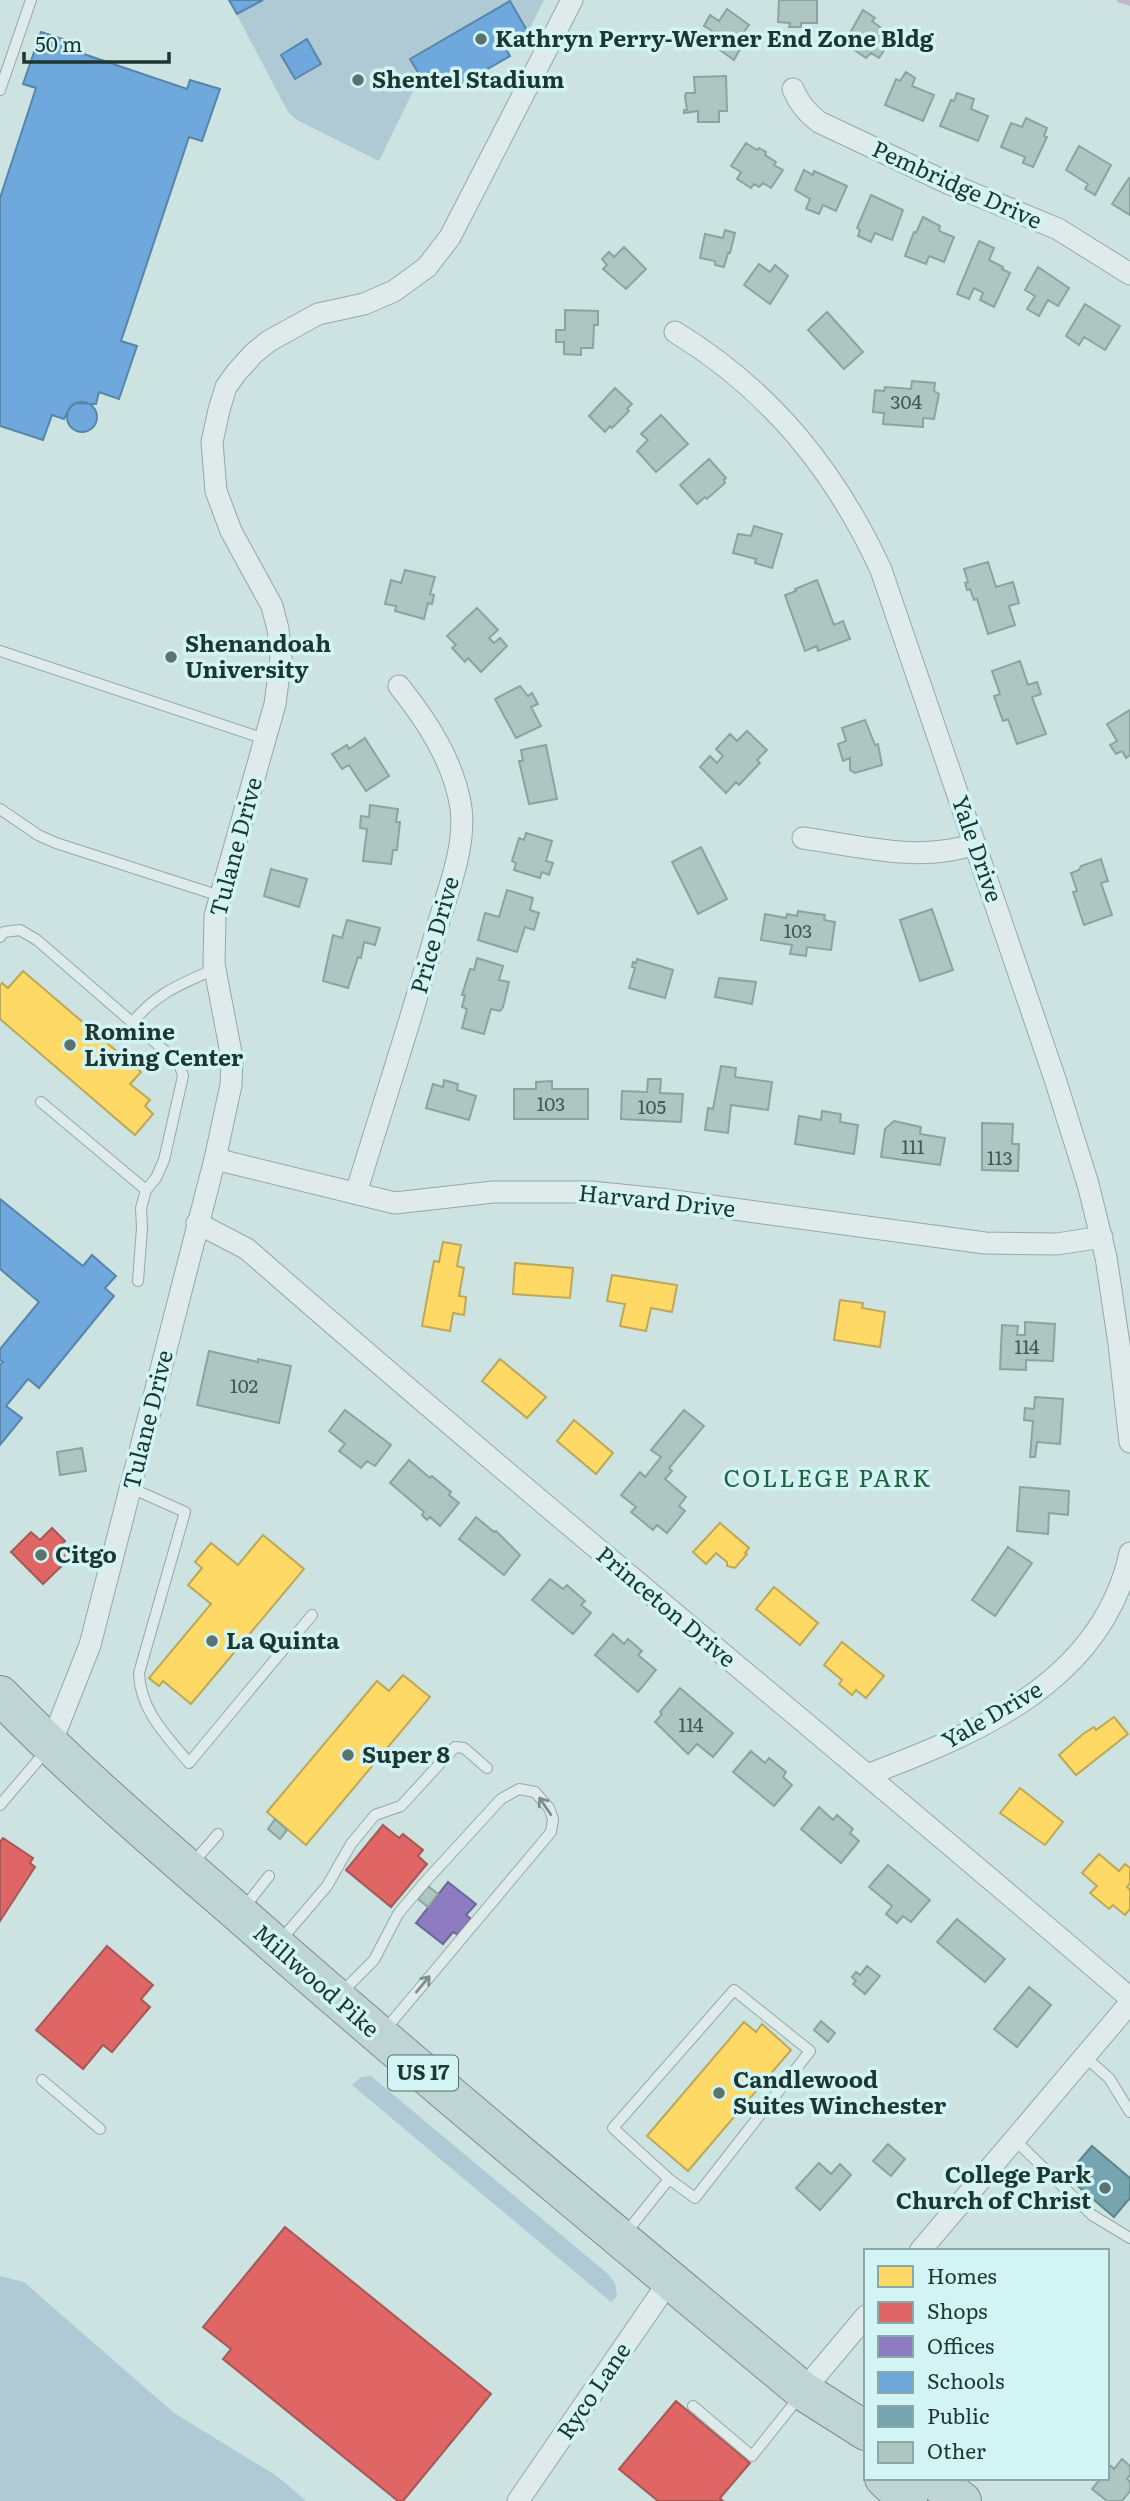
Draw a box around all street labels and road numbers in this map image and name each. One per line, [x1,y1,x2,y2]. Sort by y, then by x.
street label: Pembridge Drive [867,130,1048,236]
street label: Tulane Drive [199,773,269,920]
street label: Yale Drive [945,790,1013,906]
street label: Price Drive [400,872,466,997]
street label: Harvard Drive [577,1174,737,1224]
street label: Tulane Drive [112,1346,180,1493]
street label: Princeton Drive [590,1537,745,1674]
street label: Yale Drive [934,1671,1048,1756]
street label: Millwood Pike [247,1915,388,2044]
road number: US 17 [388,2056,458,2090]
street label: Ryco Lane [547,2334,637,2445]

